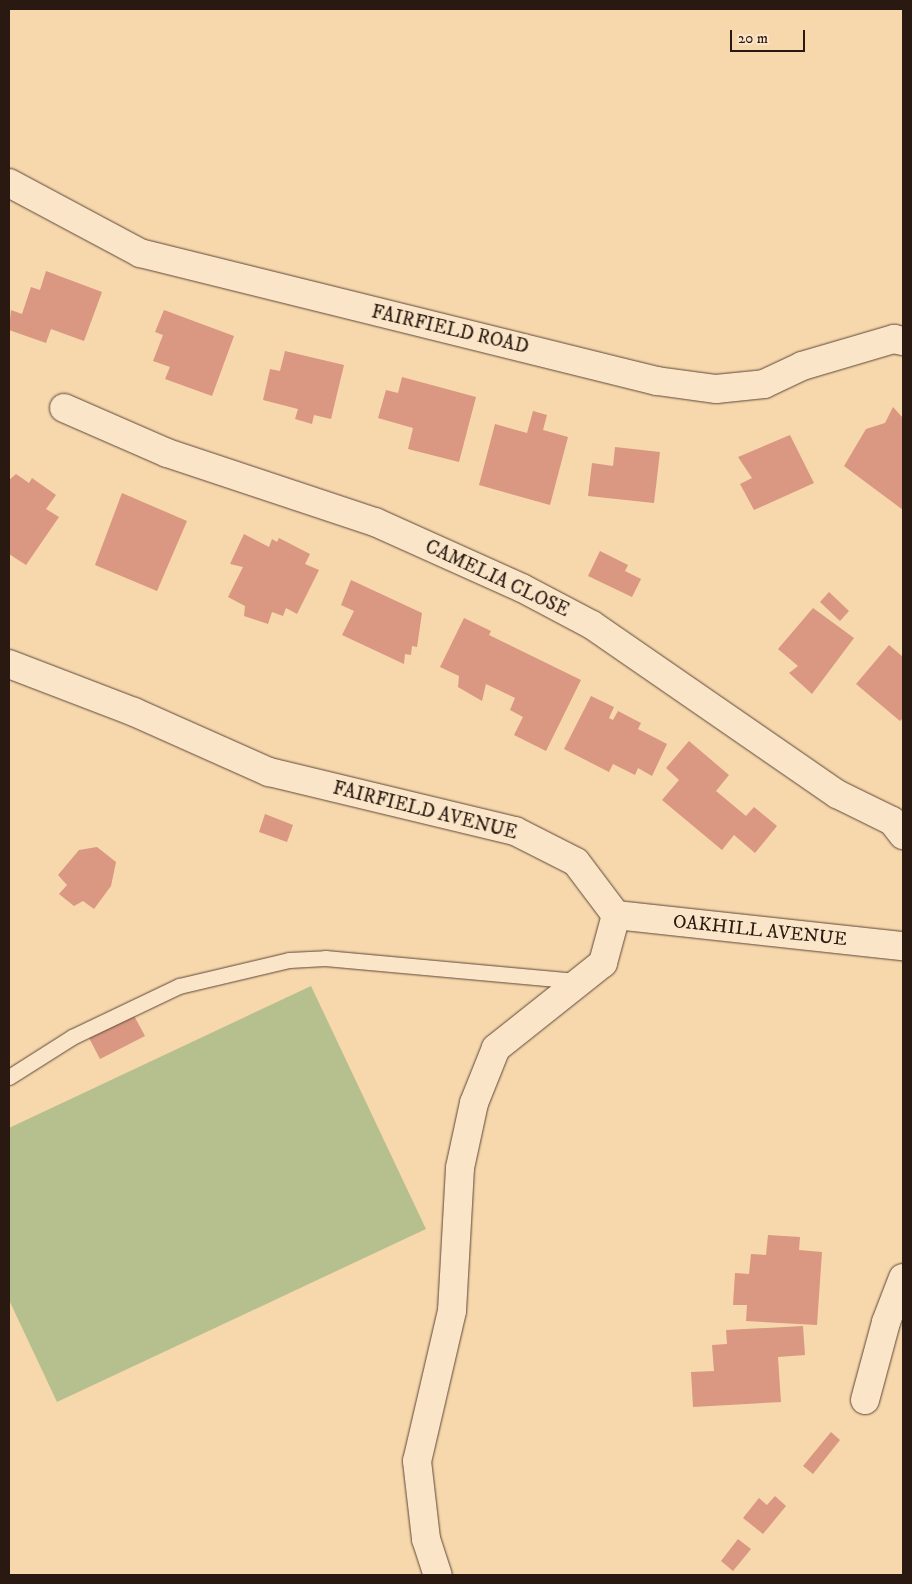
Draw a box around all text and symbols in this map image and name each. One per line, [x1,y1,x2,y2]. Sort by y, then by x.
scale bar [732,20,807,52]
text: 20 m [738,29,768,48]
street label: FAIRFIELD ROAD [369,301,531,359]
street label: CAMELIA CLOSE [421,536,573,622]
street label: FAIRFIELD AVENUE [330,777,520,845]
street label: OAKHILL AVENUE [672,911,848,951]

